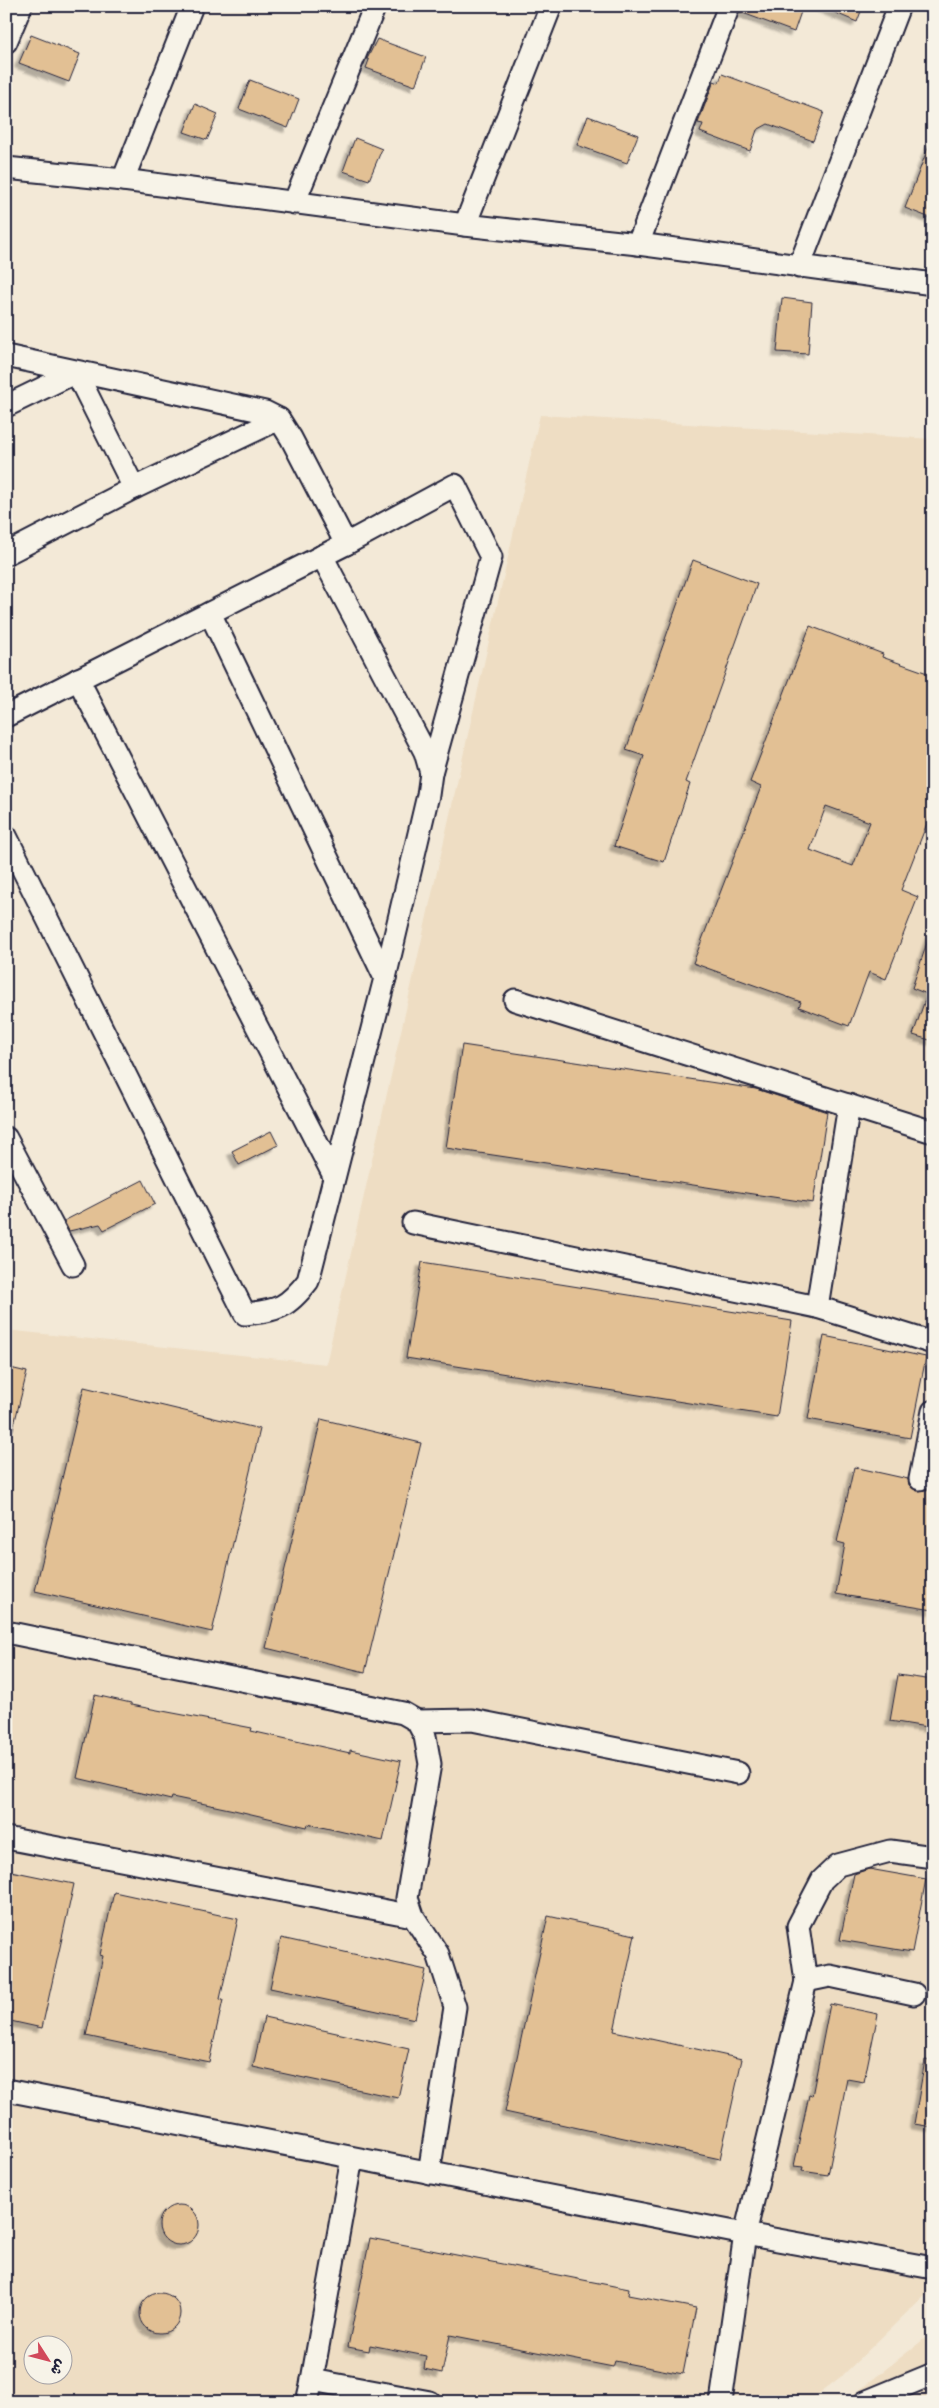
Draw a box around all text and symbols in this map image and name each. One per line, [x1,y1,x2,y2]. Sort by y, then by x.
north arrow [22,2336,72,2386]
text: ش [47,2356,70,2379]

